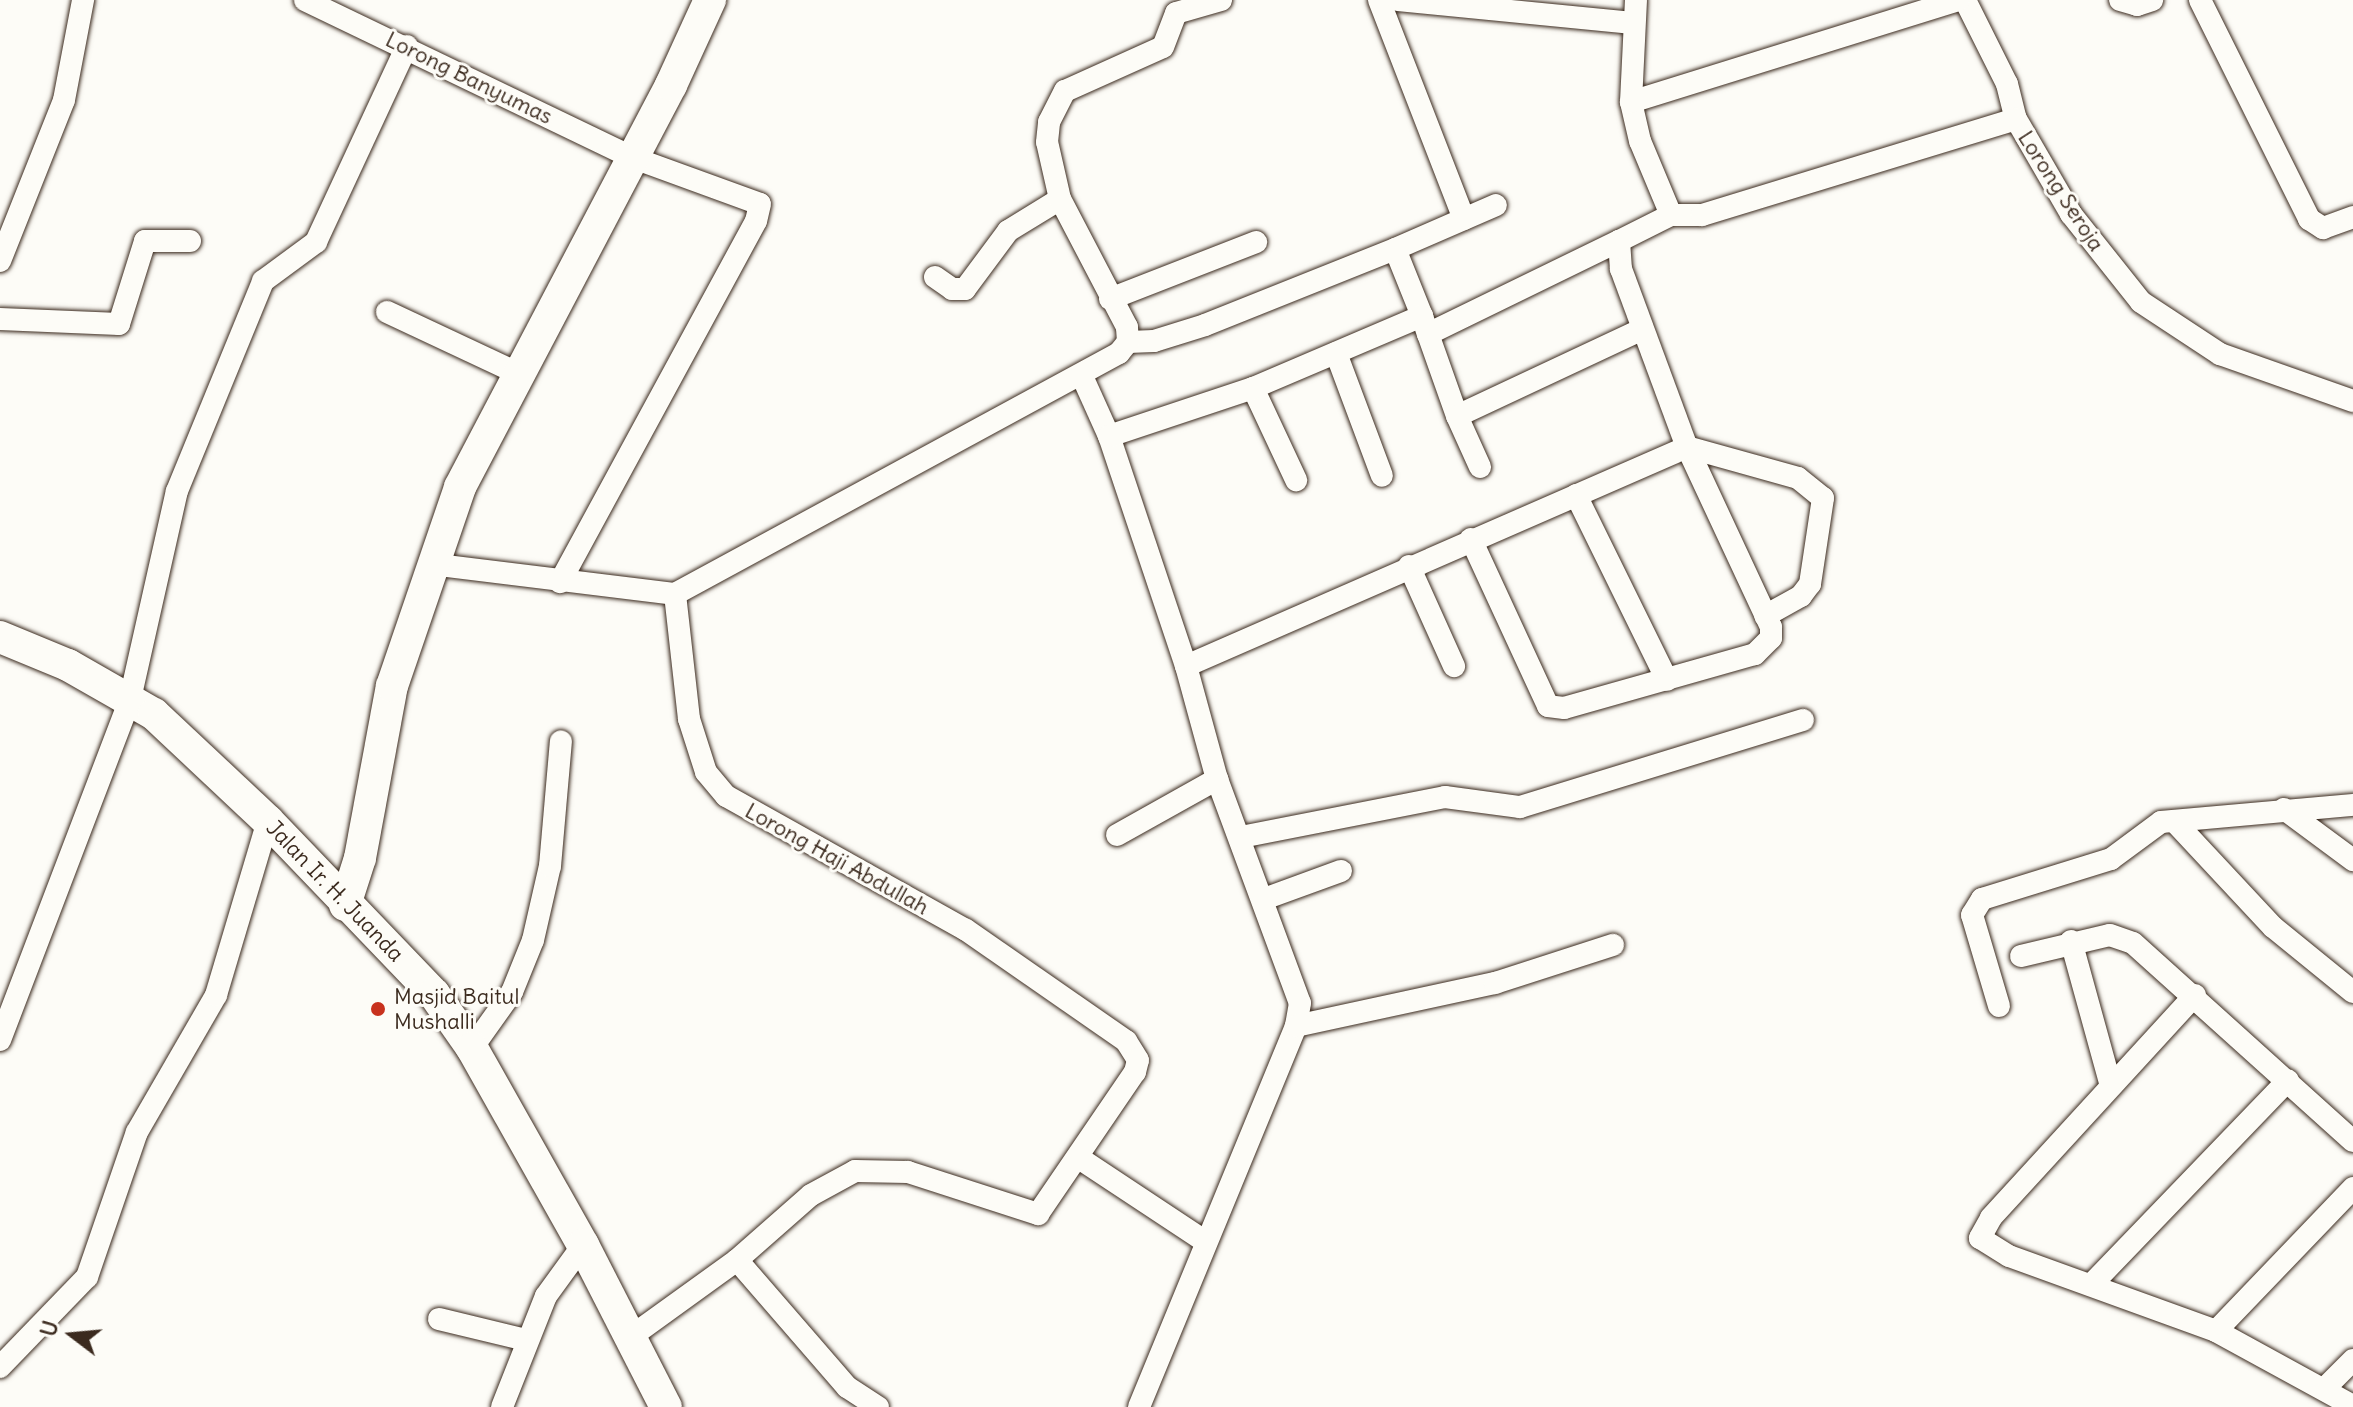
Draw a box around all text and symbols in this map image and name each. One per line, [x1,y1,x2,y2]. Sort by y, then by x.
street label: Lorong Banyumas [381,26,557,130]
street label: Lorong Seroja [2012,126,2110,256]
street label: Lorong Haji Abdullah [740,798,934,920]
street label: Jalan Ir. H. Juanda [261,815,409,967]
place label: Masjid Baitul Mushalli [394,983,519,1034]
marker: Masjid Baitul Mushalli [369,1000,387,1018]
north arrow [32,1295,112,1375]
text: U [33,1317,64,1339]

